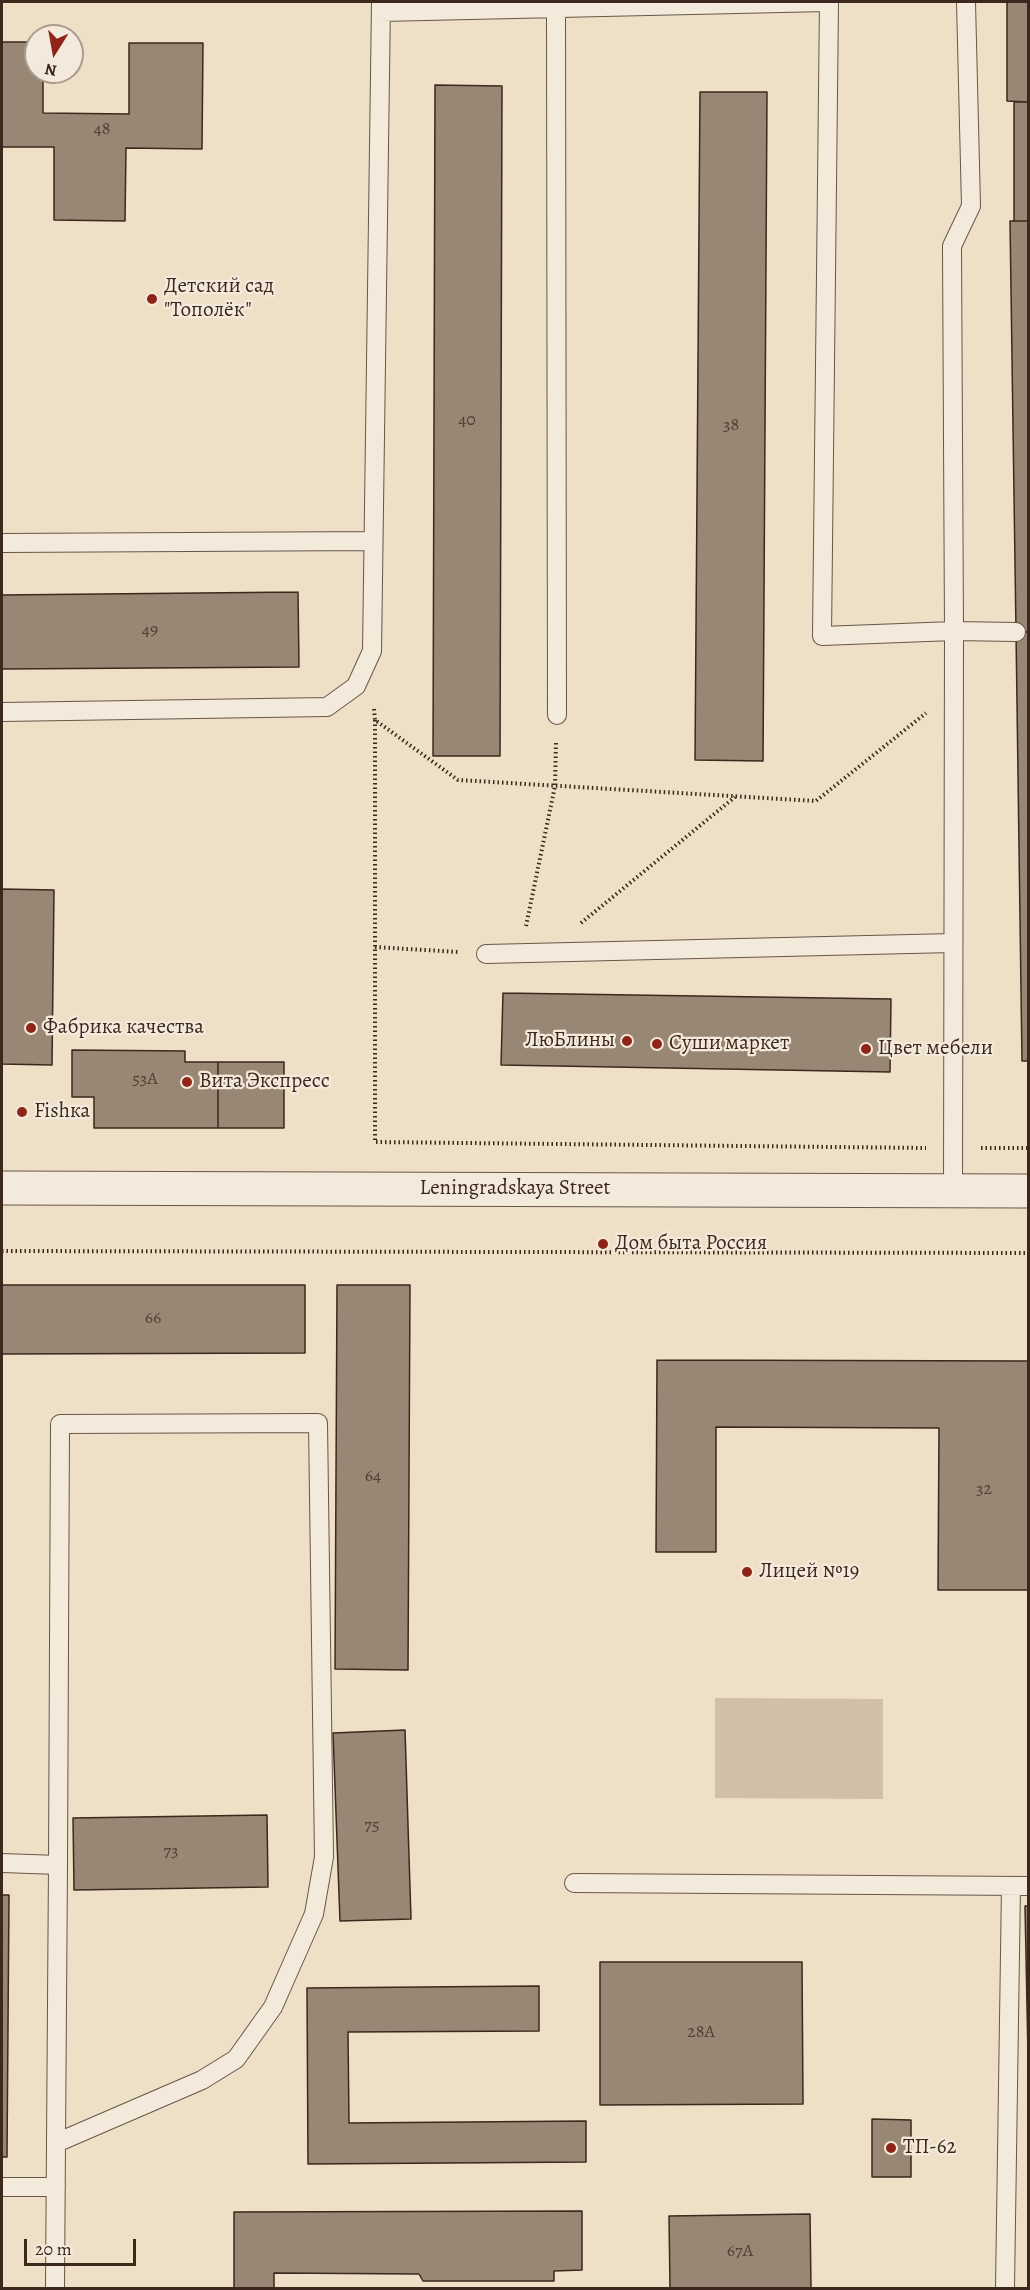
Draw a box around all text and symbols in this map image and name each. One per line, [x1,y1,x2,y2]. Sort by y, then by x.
north arrow [24,24,84,84]
text: N [43,58,59,82]
house number: 48 [94,119,110,141]
place label: Детский сад "Тополёк" [164,274,274,324]
marker: Детский сад "Тополёк" [145,292,159,306]
house number: 40 [458,410,476,432]
house number: 38 [723,415,739,437]
house number: 49 [142,620,158,642]
place label: Фабрика качества [43,1015,204,1041]
marker: Фабрика качества [24,1021,38,1035]
place label: ЛюБлины [525,1028,615,1054]
place label: Суши маркет [669,1031,789,1057]
marker: ЛюБлины [620,1034,634,1048]
place label: Цвет мебели [878,1036,993,1062]
marker: Суши маркет [650,1037,664,1051]
marker: Цвет мебели [859,1042,873,1056]
house number: 53А [132,1069,158,1091]
place label: Вита Экспресс [199,1069,330,1095]
marker: Вита Экспресс [180,1075,194,1089]
place label: Fishка [34,1099,90,1125]
marker: Fishка [15,1105,29,1119]
street label: Leningradskaya Street [420,1176,610,1202]
place label: Дом быта Россия [615,1231,767,1257]
marker: Дом быта Россия [596,1237,610,1251]
house number: 66 [145,1308,161,1330]
house number: 64 [365,1466,381,1488]
house number: 32 [976,1479,992,1501]
place label: Лицей №19 [759,1559,859,1585]
marker: Лицей №19 [740,1565,754,1579]
house number: 75 [364,1815,380,1837]
house number: 73 [163,1841,179,1863]
house number: 28А [687,2022,715,2044]
place label: ТП-62 [903,2135,956,2161]
marker: ТП-62 [884,2141,898,2155]
scale bar [27,2227,140,2265]
text: 20 m [35,2237,72,2261]
house number: 67А [727,2241,753,2263]

